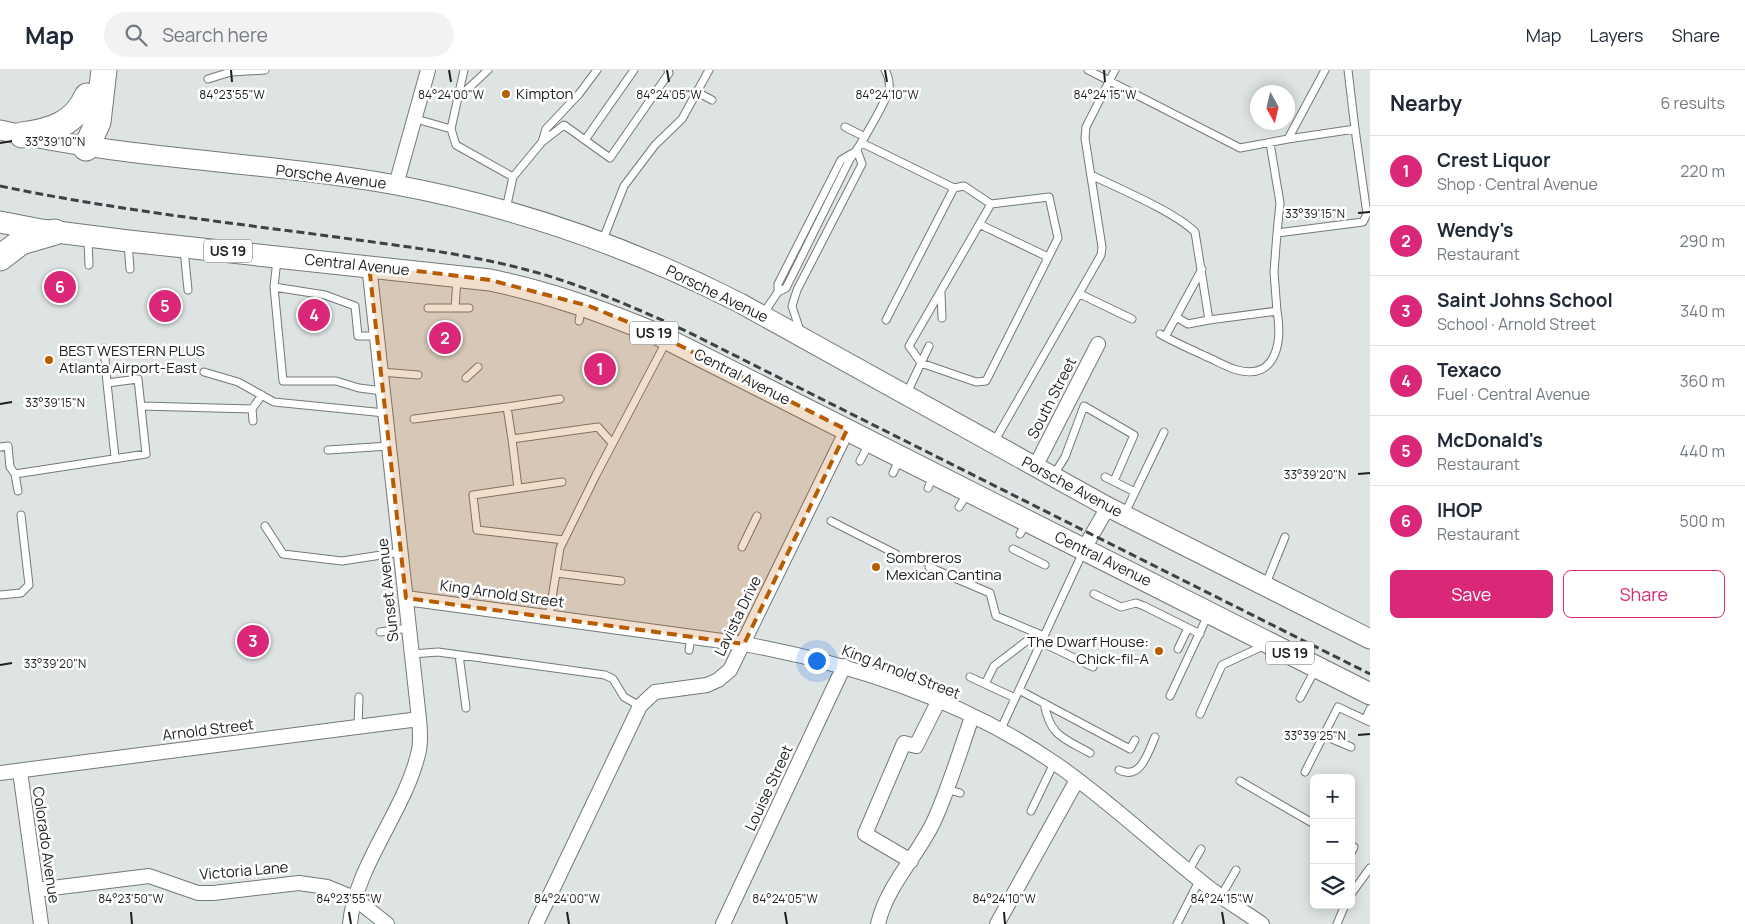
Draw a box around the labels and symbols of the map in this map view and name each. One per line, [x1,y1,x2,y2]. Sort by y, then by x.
place label: Kimpton [516,83,574,104]
north arrow [1250,85,1295,130]
text: 84°23'55"W [199,86,265,103]
text: 84°24'00"W [418,86,485,103]
text: 84°24'05"W [636,86,703,103]
text: 84°24'10"W [855,86,919,103]
text: 84°24'15"W [1074,86,1137,103]
marker: Kimpton [500,88,512,100]
text: 33°39'10"N [25,133,85,150]
street label: Porsche Avenue [275,159,388,194]
text: 33°39'15"N [1285,205,1345,222]
road number: US 19 [204,240,252,262]
street label: Central Avenue [303,249,411,280]
street label: Porsche Avenue [663,260,772,327]
pin: 6 [44,268,76,306]
pin: 5 [149,287,181,325]
pin: 4 [298,296,330,334]
pin: 2 [429,319,461,357]
road number: US 19 [630,322,678,344]
place label: BEST WESTERN PLUS Atlanta Airport-East [59,340,205,378]
street label: Central Avenue [690,343,794,410]
pin: 1 [584,350,616,388]
street label: South Street [1022,353,1081,442]
marker: BEST WESTERN PLUS Atlanta Airport-East [43,354,55,366]
text: 33°39'15"N [25,394,85,411]
street label: Porsche Avenue [1018,451,1126,522]
text: 33°39'20"N [1284,466,1346,483]
street label: Central Avenue [1051,526,1155,591]
street label: Sunset Avenue [372,537,403,643]
place label: Sombreros Mexican Cantina [886,547,1002,585]
marker: Sombreros Mexican Cantina [870,561,882,573]
street label: Lavista Drive [709,572,766,660]
street label: King Arnold Street [439,574,566,613]
pin: 3 [237,622,269,660]
place label: The Dwarf House: Chick-fil-A [1027,631,1149,669]
street label: King Arnold Street [839,639,963,704]
road number: US 19 [1266,642,1314,664]
marker: The Dwarf House: Chick-fil-A [1153,645,1165,657]
your location [804,648,830,674]
text: 33°39'20"N [24,655,86,672]
street label: Arnold Street [161,713,255,746]
text: 33°39'25"N [1284,727,1346,744]
street label: Louise Street [739,741,798,834]
street label: Colorado Avenue [28,785,65,905]
street label: Victoria Lane [199,856,289,885]
text: 84°23'50"W [98,890,165,907]
text: 84°23'55"W [316,890,382,907]
text: 84°24'00"W [534,890,601,907]
text: 84°24'05"W [752,890,819,907]
text: 84°24'10"W [972,890,1036,907]
text: 84°24'15"W [1191,890,1254,907]

